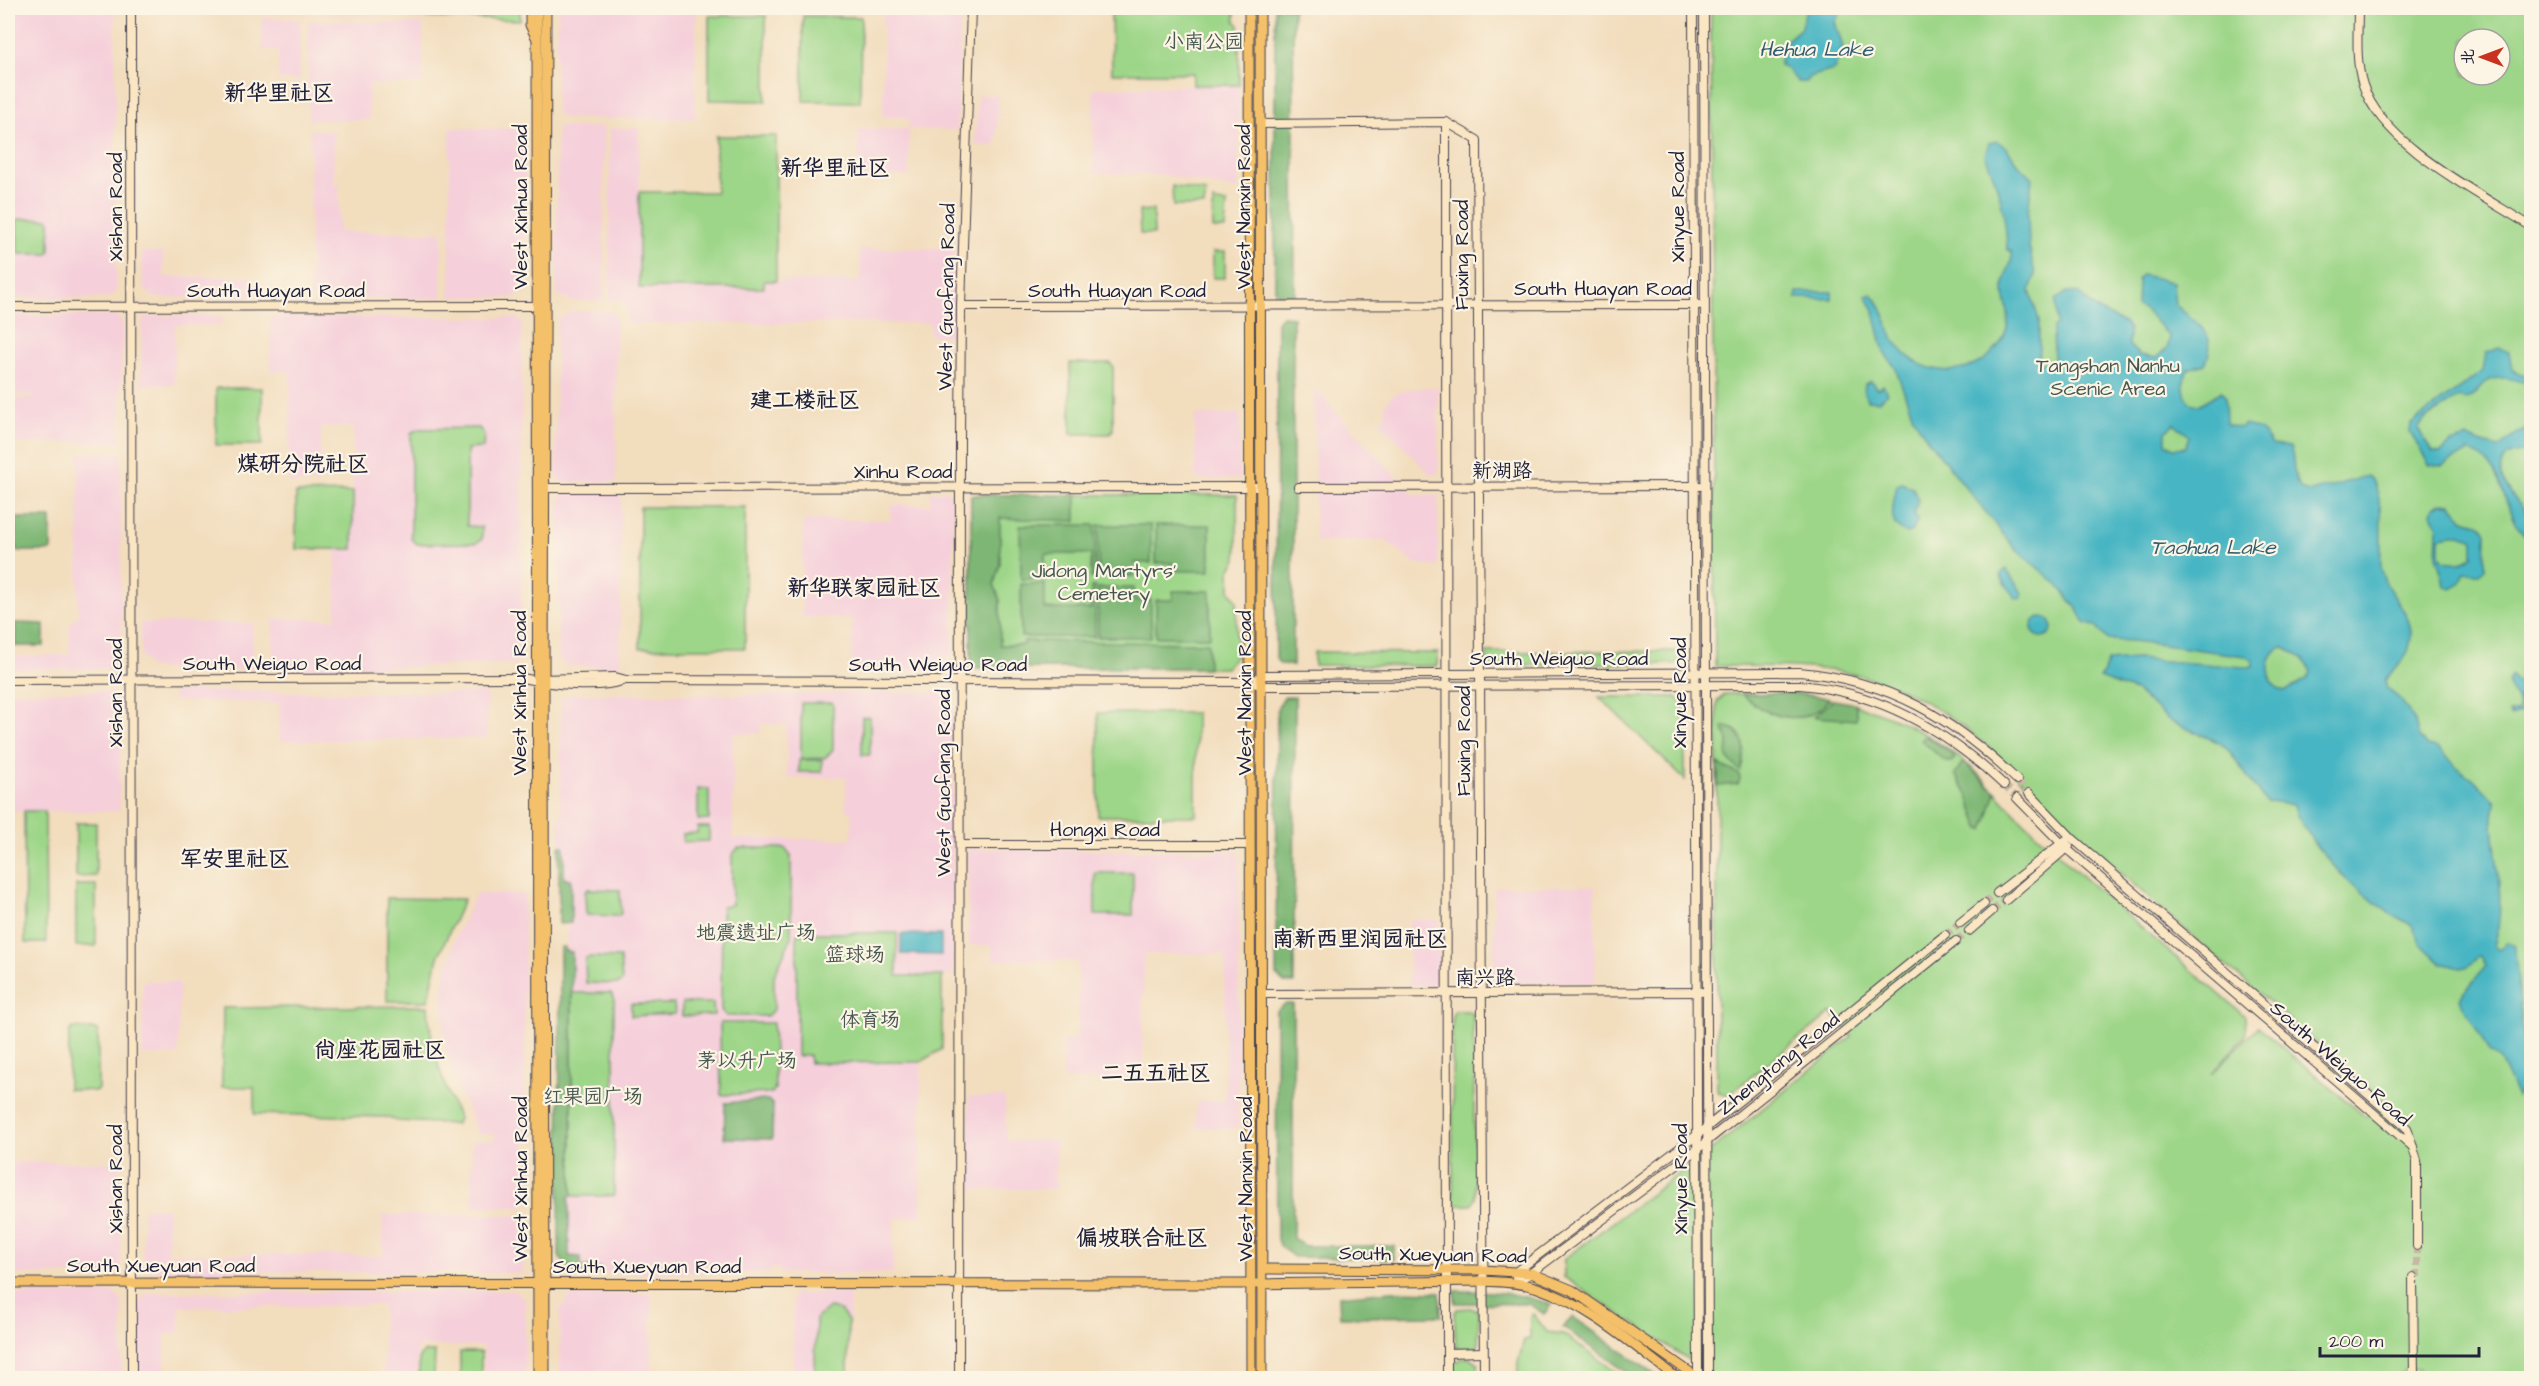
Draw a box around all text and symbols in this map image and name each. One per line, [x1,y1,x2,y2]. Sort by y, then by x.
north arrow [2452,27,2512,87]
park label: 小南公园 [1164,28,1244,56]
water label: Hehua Lake [1759,35,1874,64]
text: 北 [2457,49,2479,65]
district label: 新华里社区 [224,78,334,109]
street label: West Xinhua Road [507,125,535,289]
street label: West Nanxin Road [1230,125,1258,289]
street label: Xishan Road [102,152,130,262]
street label: Xinyue Road [1664,152,1693,262]
district label: 新华里社区 [780,153,890,184]
street label: Fuxing Road [1448,200,1477,310]
street label: West Guofang Road [931,203,964,391]
street label: South Huayan Road [1514,275,1692,304]
street label: South Huayan Road [187,277,365,306]
street label: South Huayan Road [1028,277,1206,306]
park label: Tangshan Nanhu Scenic Area [2036,352,2180,403]
district label: 建工楼社区 [750,385,860,416]
district label: 煤研分院社区 [237,449,369,480]
street label: 新湖路 [1472,457,1533,485]
street label: Xinhu Road [853,458,953,486]
water label: Taohua Lake [2150,533,2277,562]
park label: Jidong Martyrs' Cemetery [1032,557,1176,609]
district label: 新华联家园社区 [787,573,941,604]
street label: West Xinhua Road [506,611,534,775]
street label: West Nanxin Road [1231,611,1259,775]
street label: Xishan Road [102,638,130,748]
street label: Xinyue Road [1666,638,1695,748]
street label: South Weiguo Road [1470,645,1648,674]
street label: South Weiguo Road [183,650,361,679]
street label: South Weiguo Road [849,651,1027,680]
street label: Fuxing Road [1450,686,1479,796]
street label: West Guofang Road [930,689,959,877]
street label: Hongxi Road [1050,816,1160,845]
district label: 军安里社区 [180,844,290,875]
park label: 地震遗址广场 [696,919,816,947]
district label: 南新西里润园社区 [1272,924,1448,955]
park label: 篮球场 [825,941,885,969]
street label: 南兴路 [1455,964,1516,992]
street label: South Weiguo Road [2263,995,2417,1134]
park label: 体育场 [840,1006,900,1034]
street label: Zhengtong Road [1711,1006,1846,1123]
district label: 尚座花园社区 [314,1035,446,1066]
park label: 茅以升广场 [697,1047,797,1075]
district label: 二五五社区 [1101,1058,1211,1089]
park label: 红果园广场 [543,1083,643,1111]
street label: West Xinhua Road [507,1097,535,1261]
street label: West Nanxin Road [1232,1097,1260,1261]
street label: Xishan Road [102,1124,130,1234]
street label: Xinyue Road [1667,1124,1696,1234]
district label: 偏坡联合社区 [1076,1223,1208,1254]
street label: South Xueyuan Road [1338,1239,1527,1272]
street label: South Xueyuan Road [67,1252,255,1281]
street label: South Xueyuan Road [553,1253,741,1282]
scale bar [2320,1320,2479,1358]
text: 200 m [2329,1329,2383,1354]

